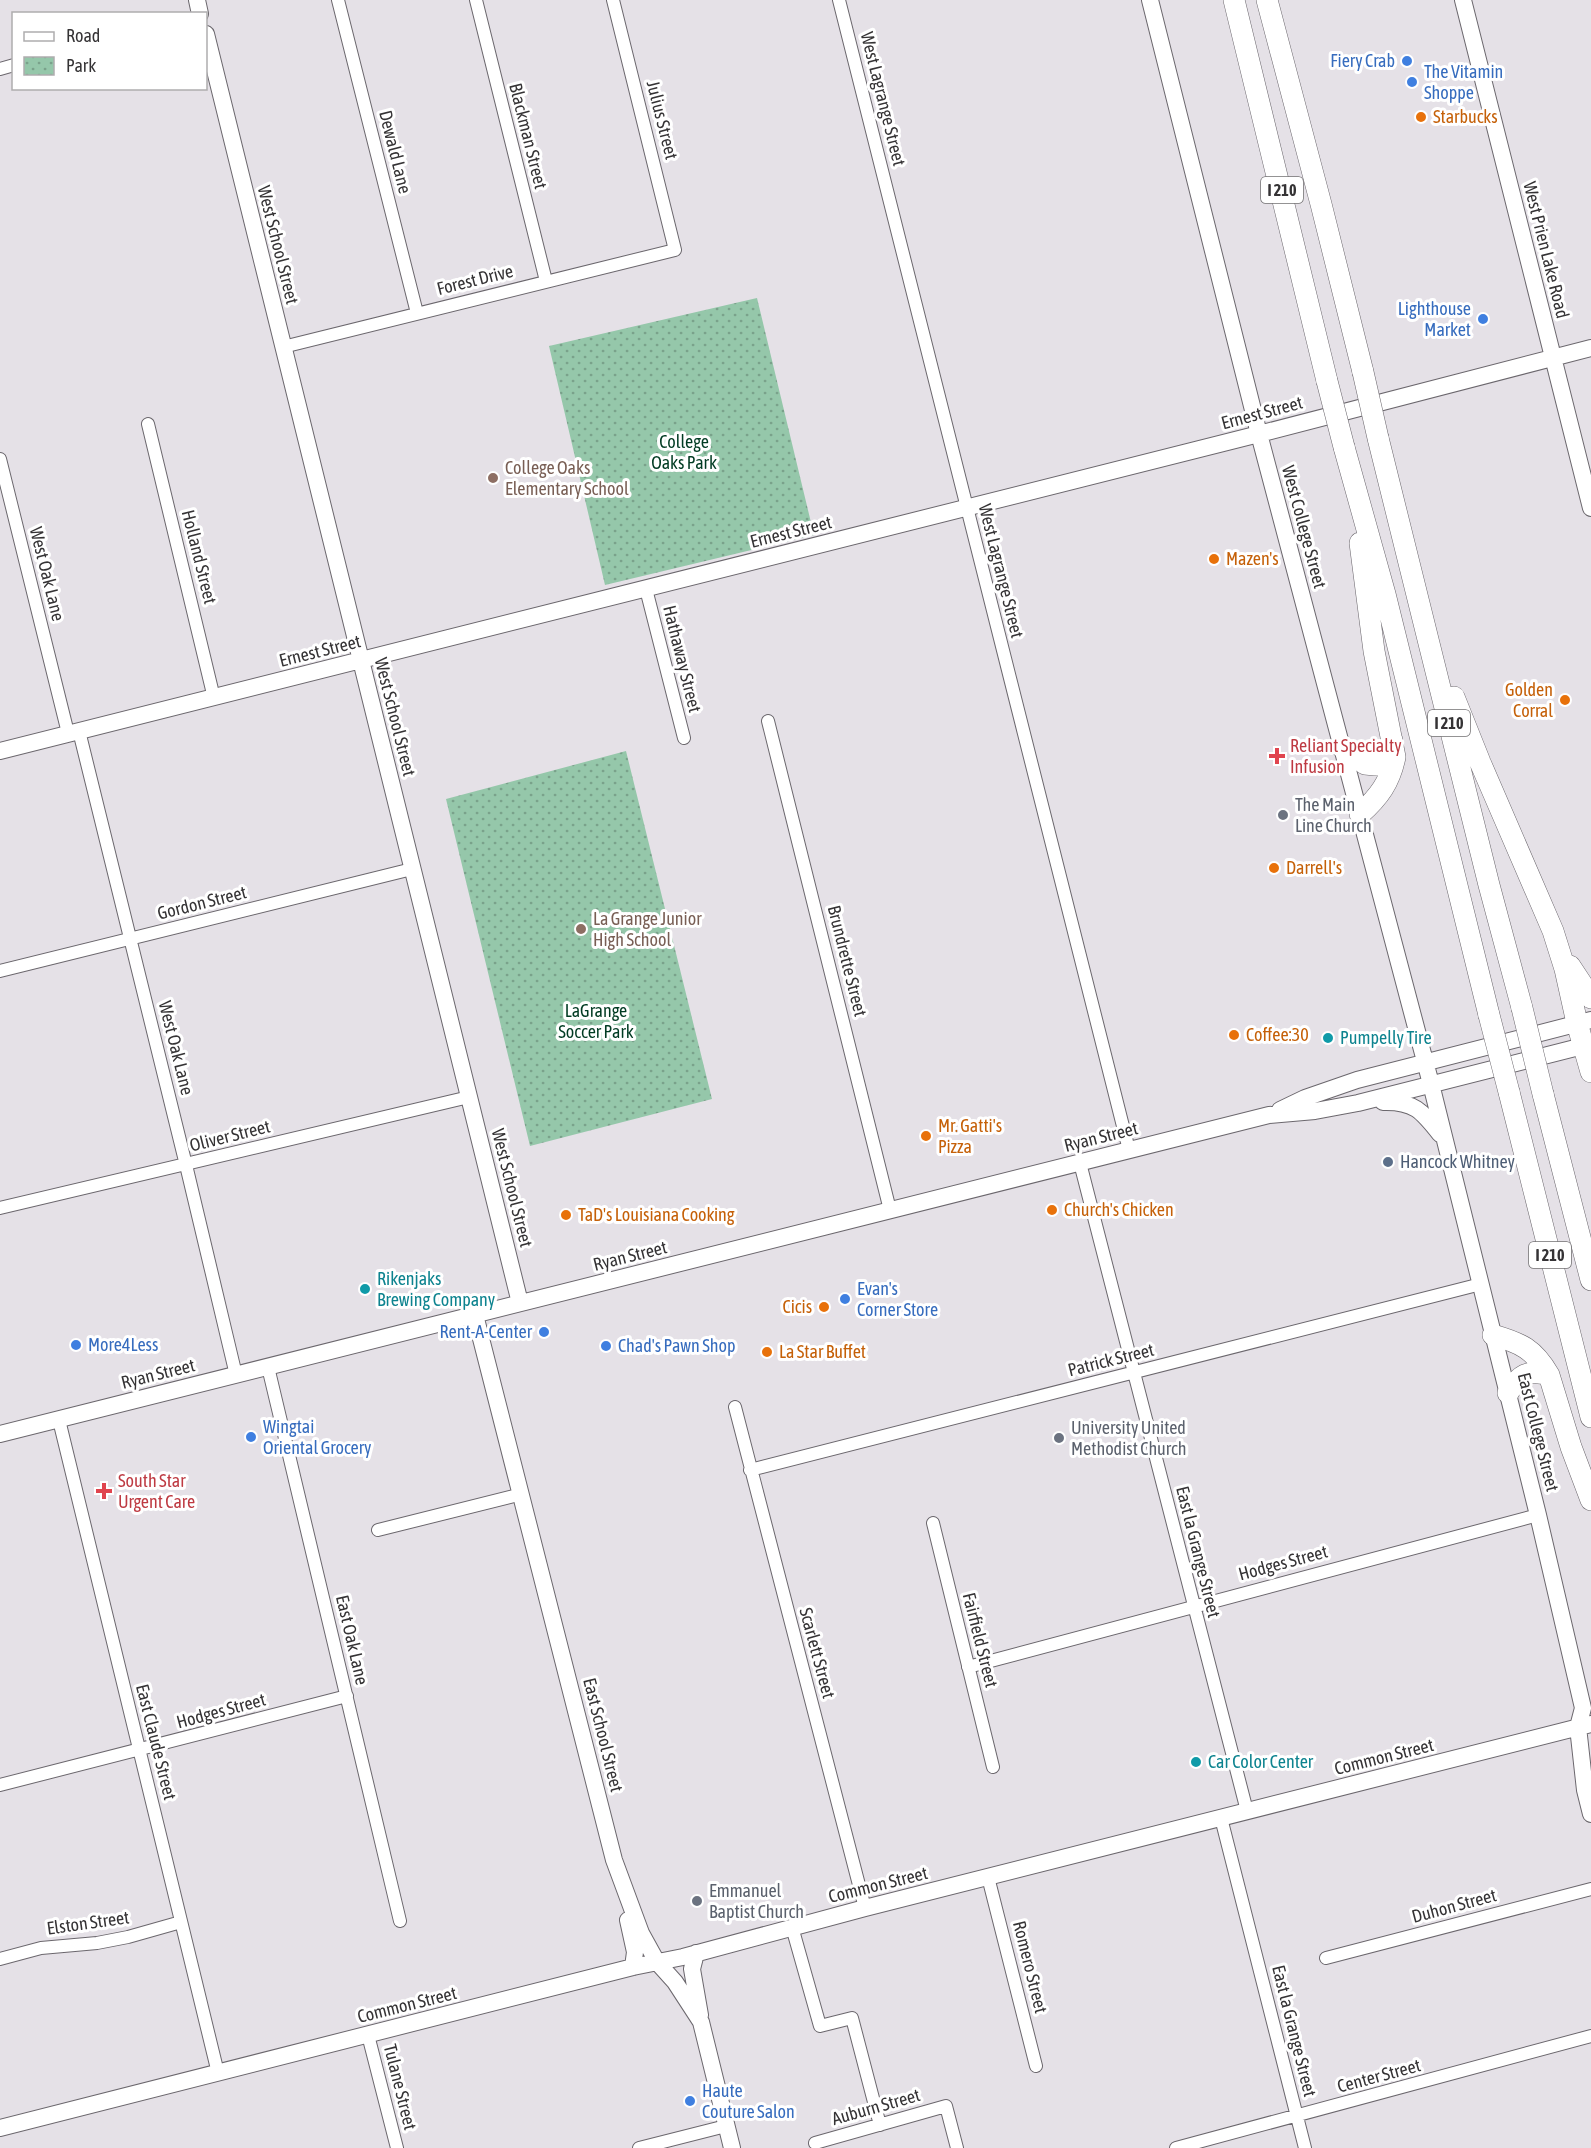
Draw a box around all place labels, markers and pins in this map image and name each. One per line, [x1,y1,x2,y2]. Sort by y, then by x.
place label: Fiery Crab [1330,50,1395,71]
marker: Fiery Crab [1400,54,1414,68]
place label: The Vitamin Shoppe [1424,61,1503,103]
marker: The Vitamin Shoppe [1405,75,1419,89]
place label: Starbucks [1433,106,1498,127]
marker: Starbucks [1414,110,1428,124]
place label: Lighthouse Market [1398,298,1471,340]
marker: Lighthouse Market [1476,312,1490,326]
place label: College Oaks Elementary School [505,457,629,499]
marker: College Oaks Elementary School [486,471,500,485]
place label: Mazen's [1226,548,1279,569]
marker: Mazen's [1207,552,1221,566]
place label: Golden Corral [1505,679,1553,721]
marker: Golden Corral [1558,693,1572,707]
place label: Reliant Specialty Infusion [1290,735,1402,777]
marker: Reliant Specialty Infusion [1268,747,1286,765]
place label: The Main Line Church [1295,794,1372,836]
marker: The Main Line Church [1276,808,1290,822]
place label: Darrell's [1286,857,1342,878]
marker: Darrell's [1267,861,1281,875]
place label: La Grange Junior High School [593,908,702,950]
marker: La Grange Junior High School [574,922,588,936]
place label: Coffee:30 [1246,1024,1309,1045]
place label: Pumpelly Tire [1340,1027,1432,1048]
marker: Coffee:30 [1227,1028,1241,1042]
marker: Pumpelly Tire [1321,1031,1335,1045]
place label: Mr. Gatti's Pizza [938,1115,1002,1157]
marker: Mr. Gatti's Pizza [919,1129,933,1143]
place label: Hancock Whitney [1400,1151,1515,1172]
marker: Hancock Whitney [1381,1155,1395,1169]
place label: Church's Chicken [1064,1199,1174,1220]
marker: Church's Chicken [1045,1203,1059,1217]
place label: TaD's Louisiana Cooking [578,1204,735,1225]
marker: TaD's Louisiana Cooking [559,1208,573,1222]
place label: Rikenjaks Brewing Company [377,1268,495,1310]
place label: Evan's Corner Store [857,1278,938,1320]
marker: Rikenjaks Brewing Company [358,1282,372,1296]
marker: Evan's Corner Store [838,1292,852,1306]
place label: Cicis [783,1296,812,1317]
marker: Cicis [817,1300,831,1314]
place label: Rent-A-Center [440,1321,533,1342]
marker: Rent-A-Center [537,1325,551,1339]
place label: More4Less [88,1334,158,1355]
place label: Chad's Pawn Shop [618,1335,736,1356]
marker: More4Less [69,1338,83,1352]
marker: Chad's Pawn Shop [599,1339,613,1353]
place label: La Star Buffet [779,1341,866,1362]
marker: La Star Buffet [760,1345,774,1359]
place label: Wingtai Oriental Grocery [263,1416,372,1458]
place label: University United Methodist Church [1071,1417,1187,1459]
marker: Wingtai Oriental Grocery [244,1430,258,1444]
marker: University United Methodist Church [1052,1431,1066,1445]
place label: South Star Urgent Care [118,1470,195,1512]
marker: South Star Urgent Care [95,1482,113,1500]
place label: Car Color Center [1208,1751,1314,1772]
marker: Car Color Center [1189,1755,1203,1769]
place label: Emmanuel Baptist Church [709,1880,804,1922]
marker: Emmanuel Baptist Church [690,1894,704,1908]
place label: Haute Couture Salon [702,2080,795,2122]
marker: Haute Couture Salon [683,2094,697,2108]

